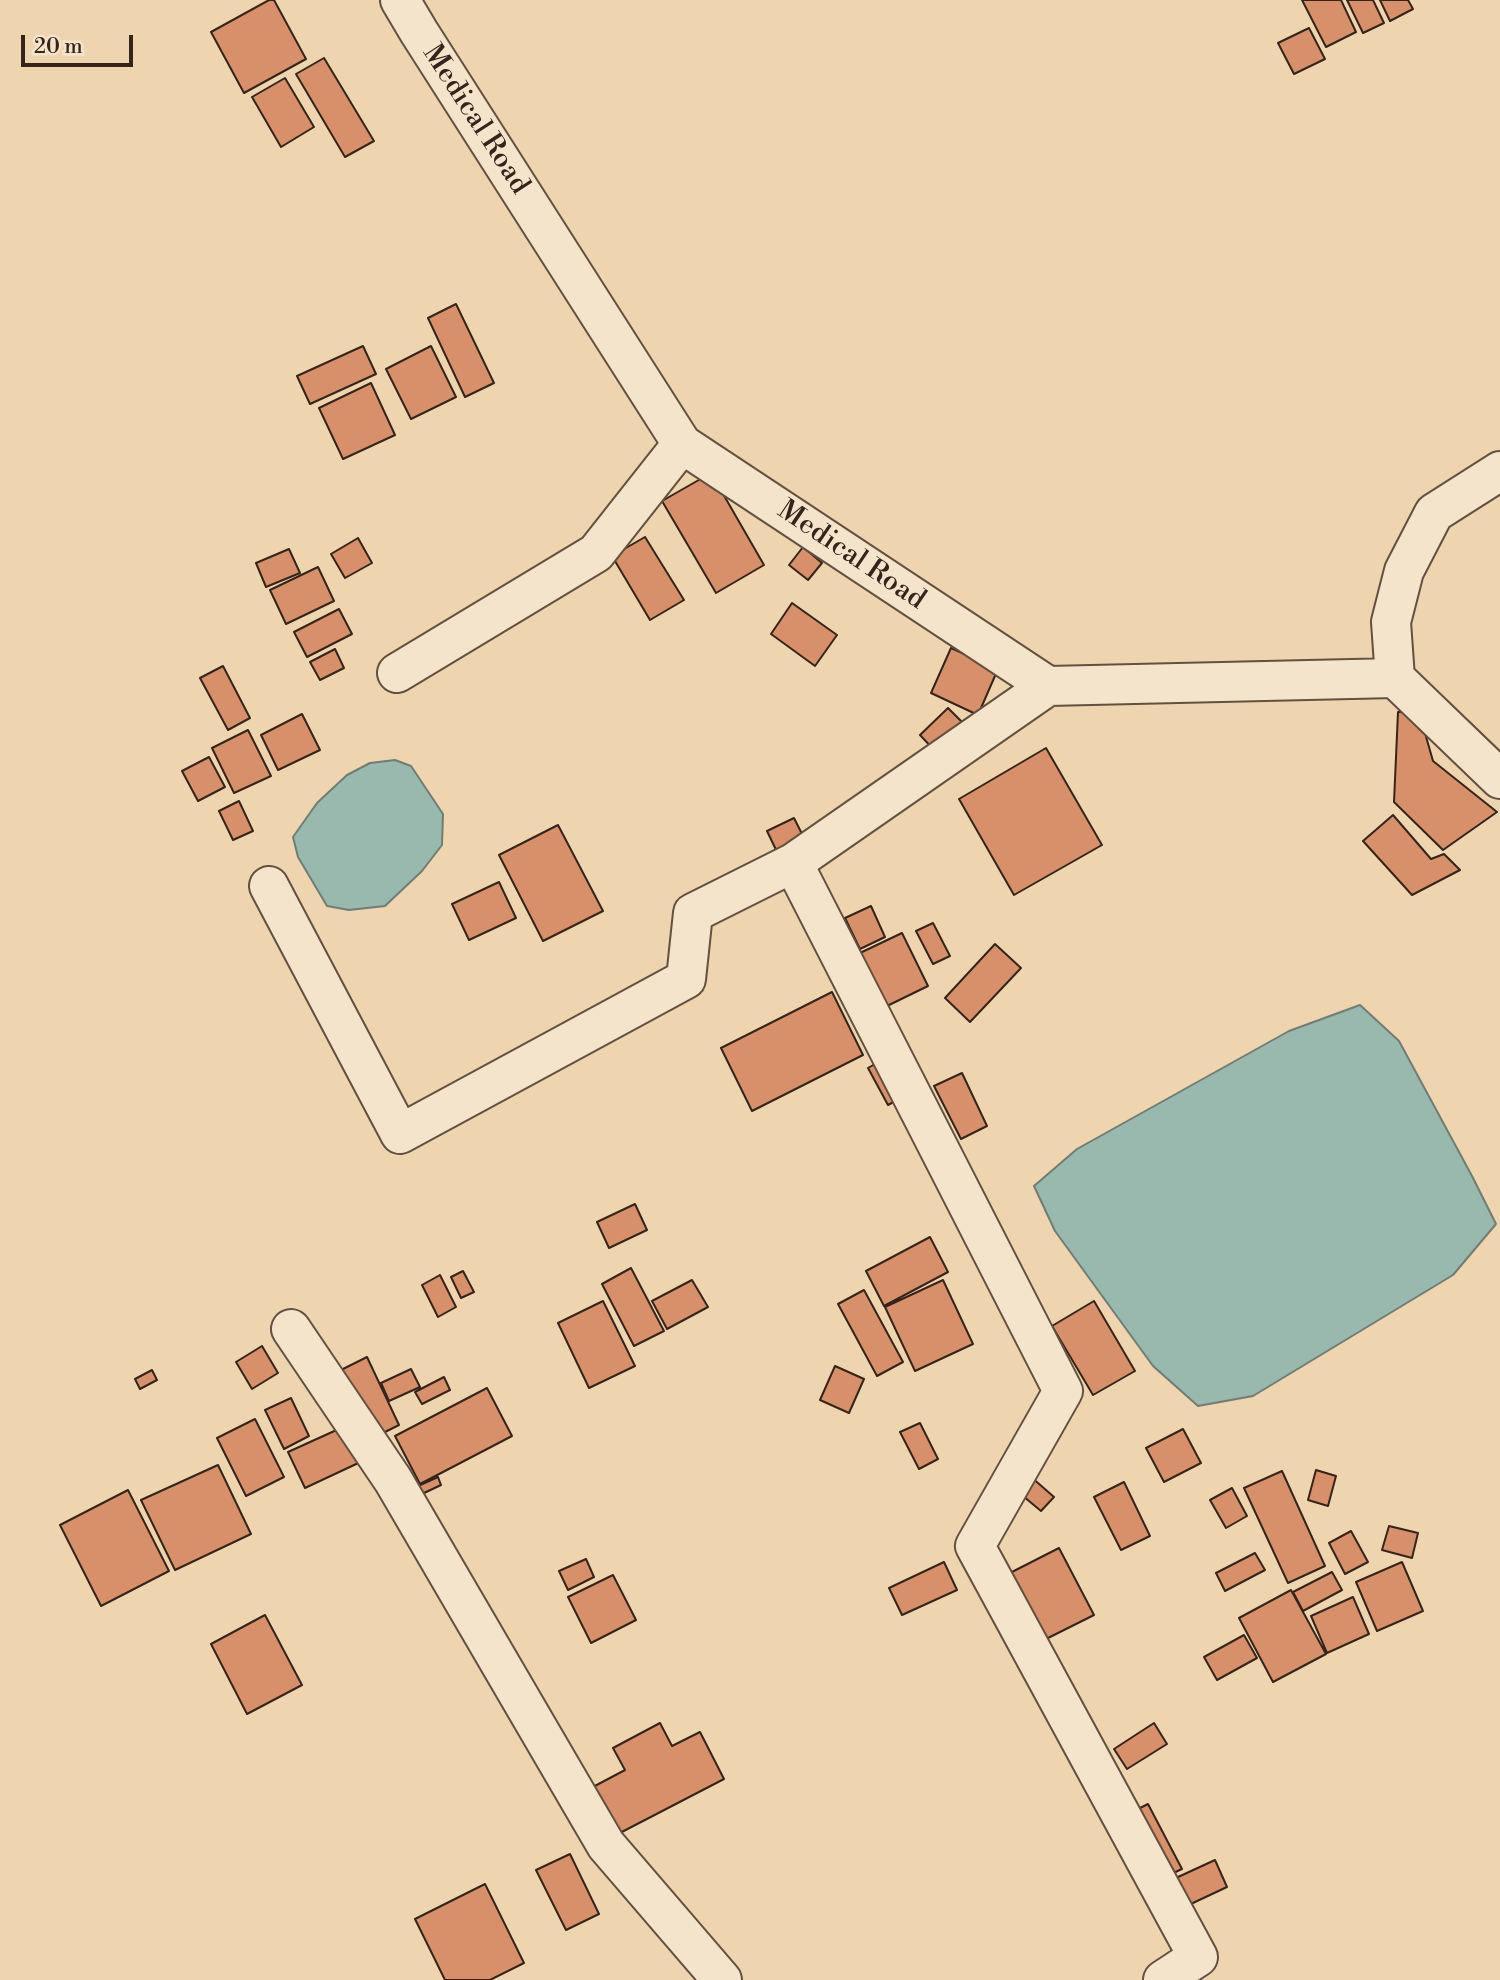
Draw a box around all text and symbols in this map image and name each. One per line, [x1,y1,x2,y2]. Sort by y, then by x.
scale bar [24,21,136,65]
text: 20 m [34,34,83,60]
street label: Medical Road [414,39,536,201]
street label: Medical Road [771,494,931,618]

